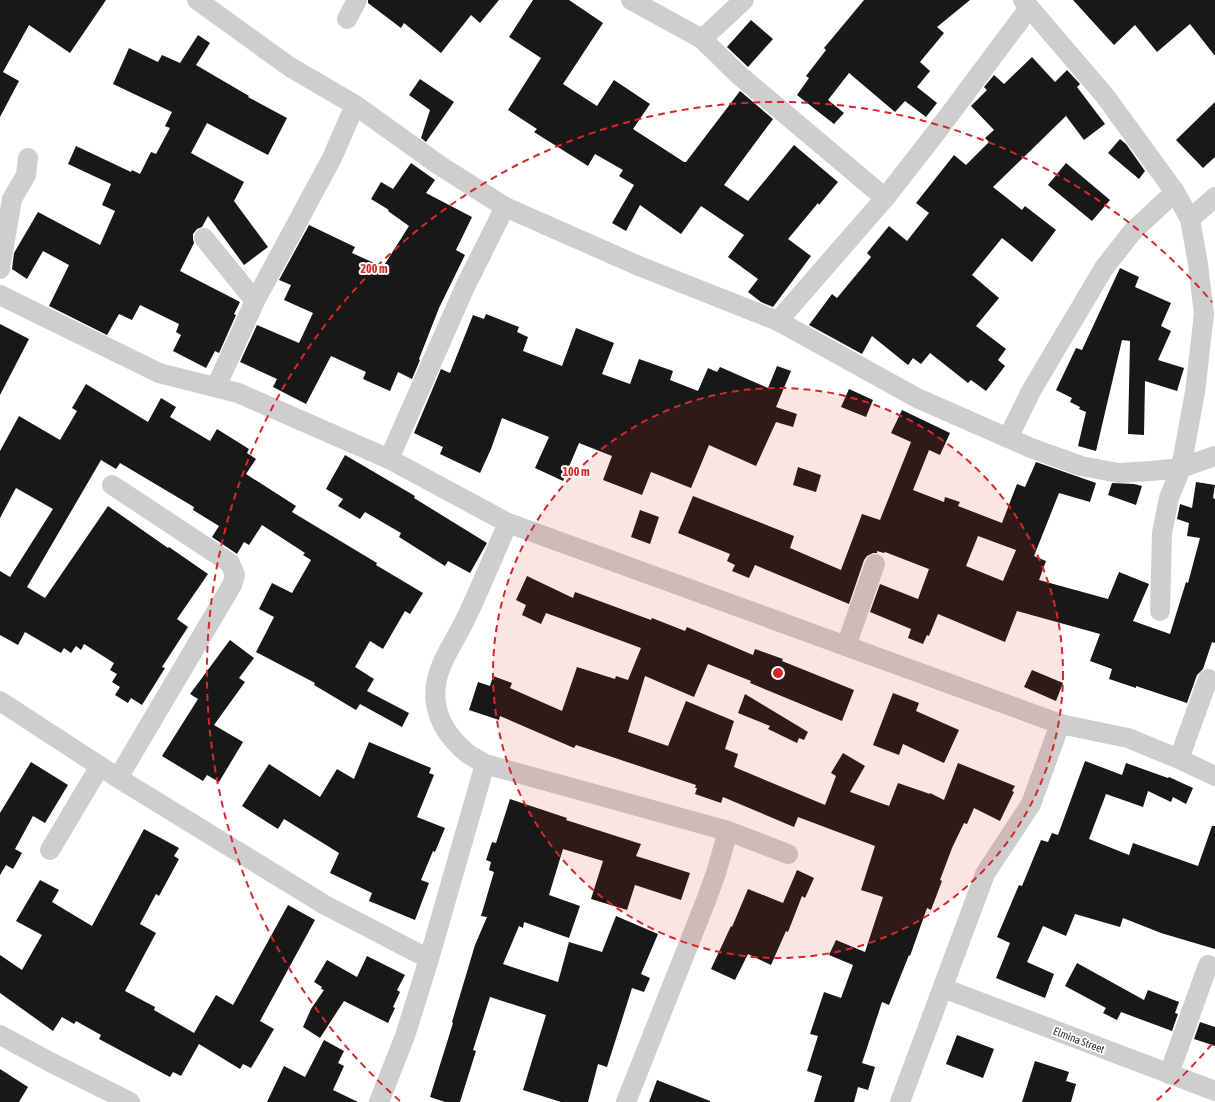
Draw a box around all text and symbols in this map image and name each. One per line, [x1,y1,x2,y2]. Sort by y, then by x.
text: 200 m [360,262,388,276]
text: 100 m [562,465,590,479]
centre of rings [771,666,785,680]
street label: Elmina Street [1052,1025,1106,1055]

